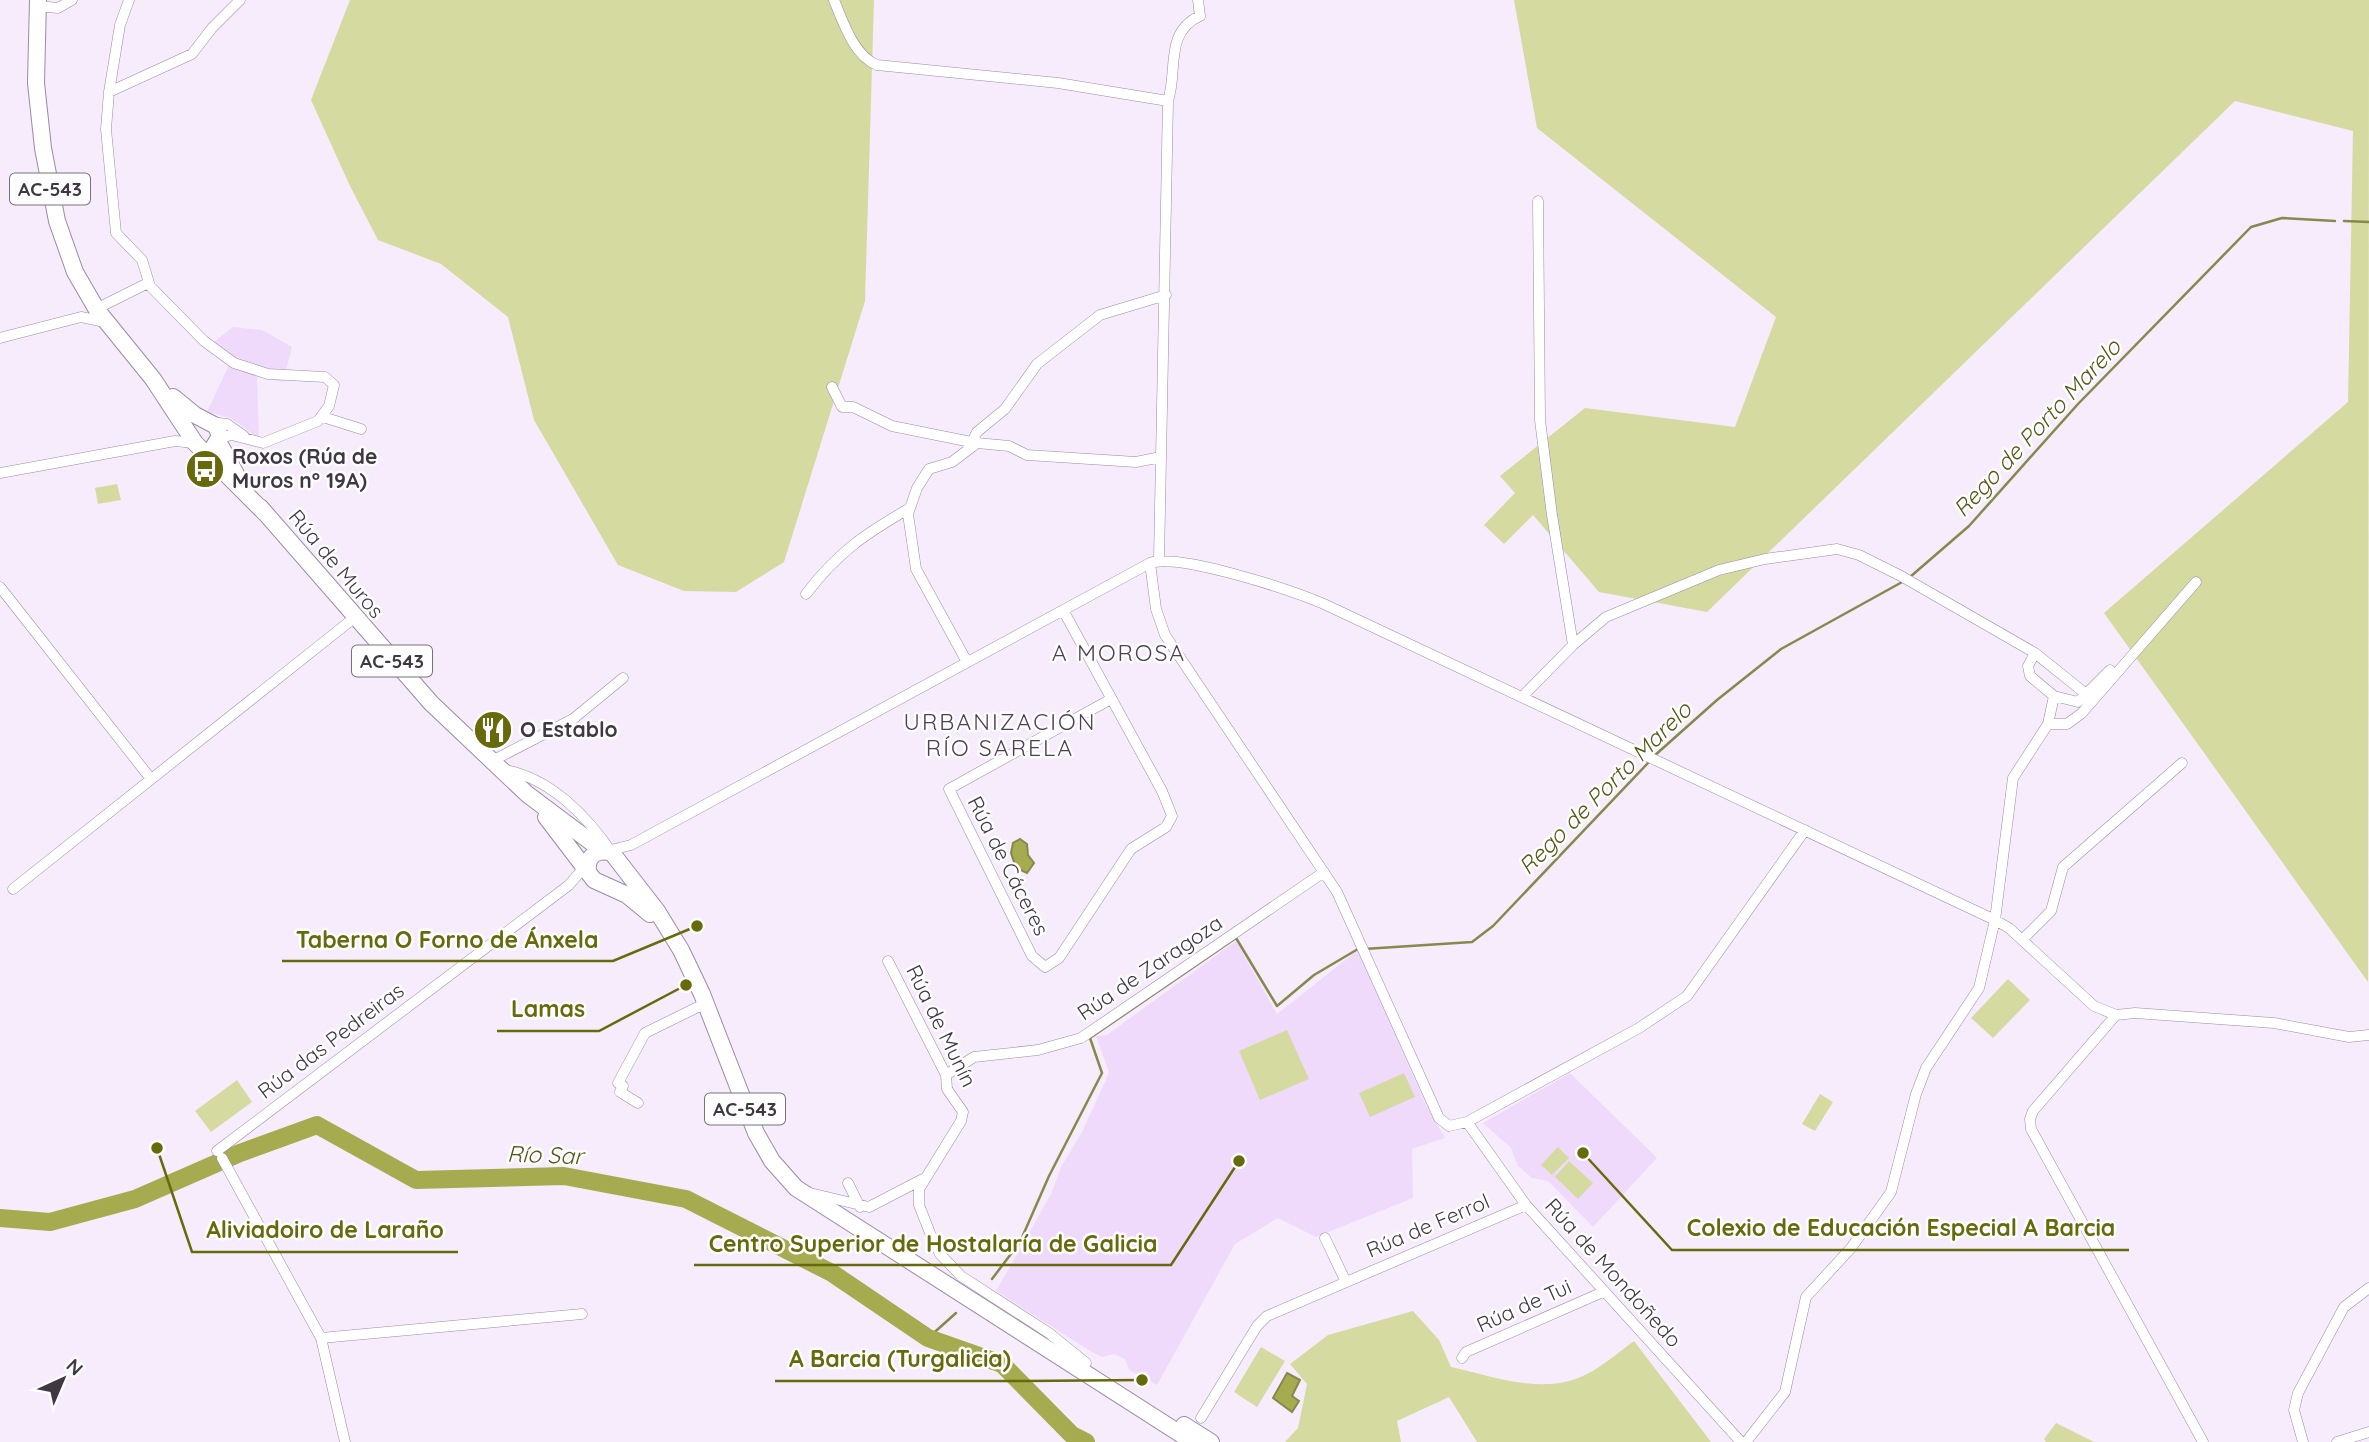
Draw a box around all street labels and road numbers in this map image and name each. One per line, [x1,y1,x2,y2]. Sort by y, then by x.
road number: AC-543 [10,174,90,204]
street label: Rúa de Muros [284,504,390,623]
road number: AC-543 [352,646,432,676]
street label: Rúa de Cáceres [963,791,1055,940]
street label: Rúa de Zaragoza [1072,909,1227,1025]
street label: Rúa de Munín [901,960,983,1091]
street label: Rúa das Pedreiras [252,977,409,1104]
road number: AC-543 [705,1093,785,1124]
street label: Rúa de Ferrol [1362,1187,1493,1263]
street label: Rúa de Mondoñedo [1540,1192,1688,1352]
street label: Rúa de Tui [1472,1273,1575,1338]

